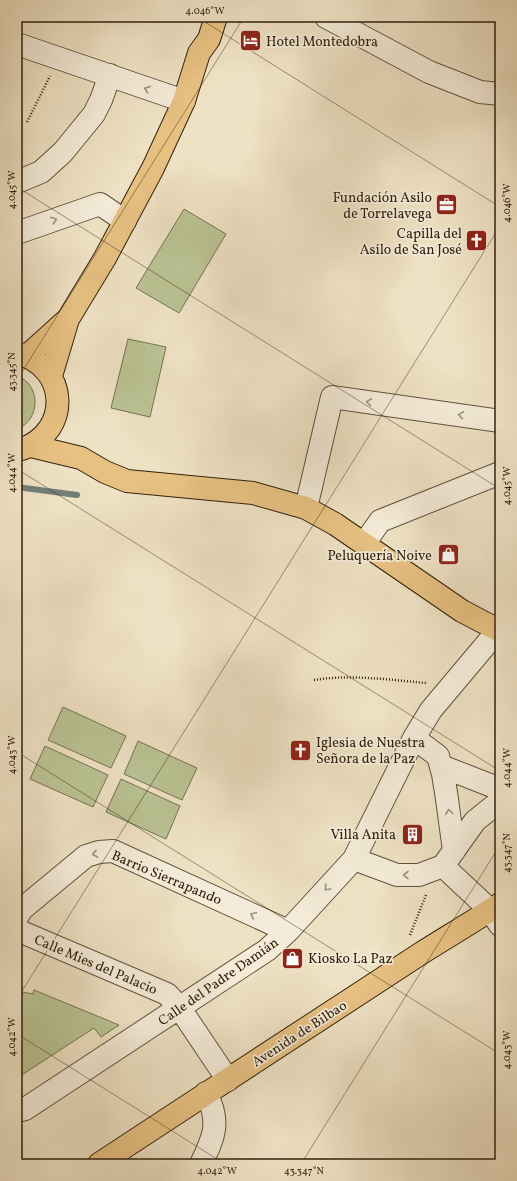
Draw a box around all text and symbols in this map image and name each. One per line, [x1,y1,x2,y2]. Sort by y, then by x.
text: 4.046°W [185,4,225,18]
hotel icon: Hotel Montedobra [238,28,264,54]
place label: Hotel Montedobra [266,33,378,52]
one-way arrow [144,85,151,93]
text: 4.045°W [5,171,19,209]
text: 4.046°W [500,183,514,223]
place label: Fundación Asilo de Torrelavega [333,189,432,224]
office icon: Fundación Asilo de Torrelavega [434,192,460,218]
one-way arrow [50,216,57,225]
place label: Capilla del Asilo de San José [360,225,462,260]
church icon: Capilla del Asilo de San José [464,228,490,254]
text: 43.345°N [5,352,19,392]
one-way arrow [366,398,372,407]
one-way arrow [458,411,464,420]
text: 4.044°W [5,453,19,493]
text: 4.045°W [500,467,514,505]
shop icon: Peluquería Noive [435,542,461,568]
place label: Peluquería Noive [327,547,432,566]
place label: Iglesia de Nuestra Señora de la Paz [316,734,425,769]
text: 4.043°W [5,735,19,775]
church icon: Iglesia de Nuestra Señora de la Paz [287,737,313,763]
text: 4.044°W [500,748,514,788]
one-way arrow [445,809,454,815]
building icon: Villa Anita [399,821,425,847]
place label: Villa Anita [330,826,396,845]
text: 43.347°N [500,833,514,873]
street label: Barrio Sierrapando [108,847,224,910]
one-way arrow [92,849,98,857]
one-way arrow [403,871,409,879]
one-way arrow [325,883,332,891]
one-way arrow [249,912,257,920]
street label: Calle Mies del Palacio [31,931,160,1000]
street label: Calle del Padre Damián [155,933,283,1031]
shop icon: Kiosko La Paz [279,945,305,971]
place label: Kiosko La Paz [308,950,393,969]
street label: Avenida de Bilbao [249,996,351,1072]
text: 4.042°W [5,1017,19,1057]
text: 4.043°W [500,1030,514,1070]
text: 4.042°W [197,1164,237,1178]
text: 43.347°N [284,1164,324,1178]

